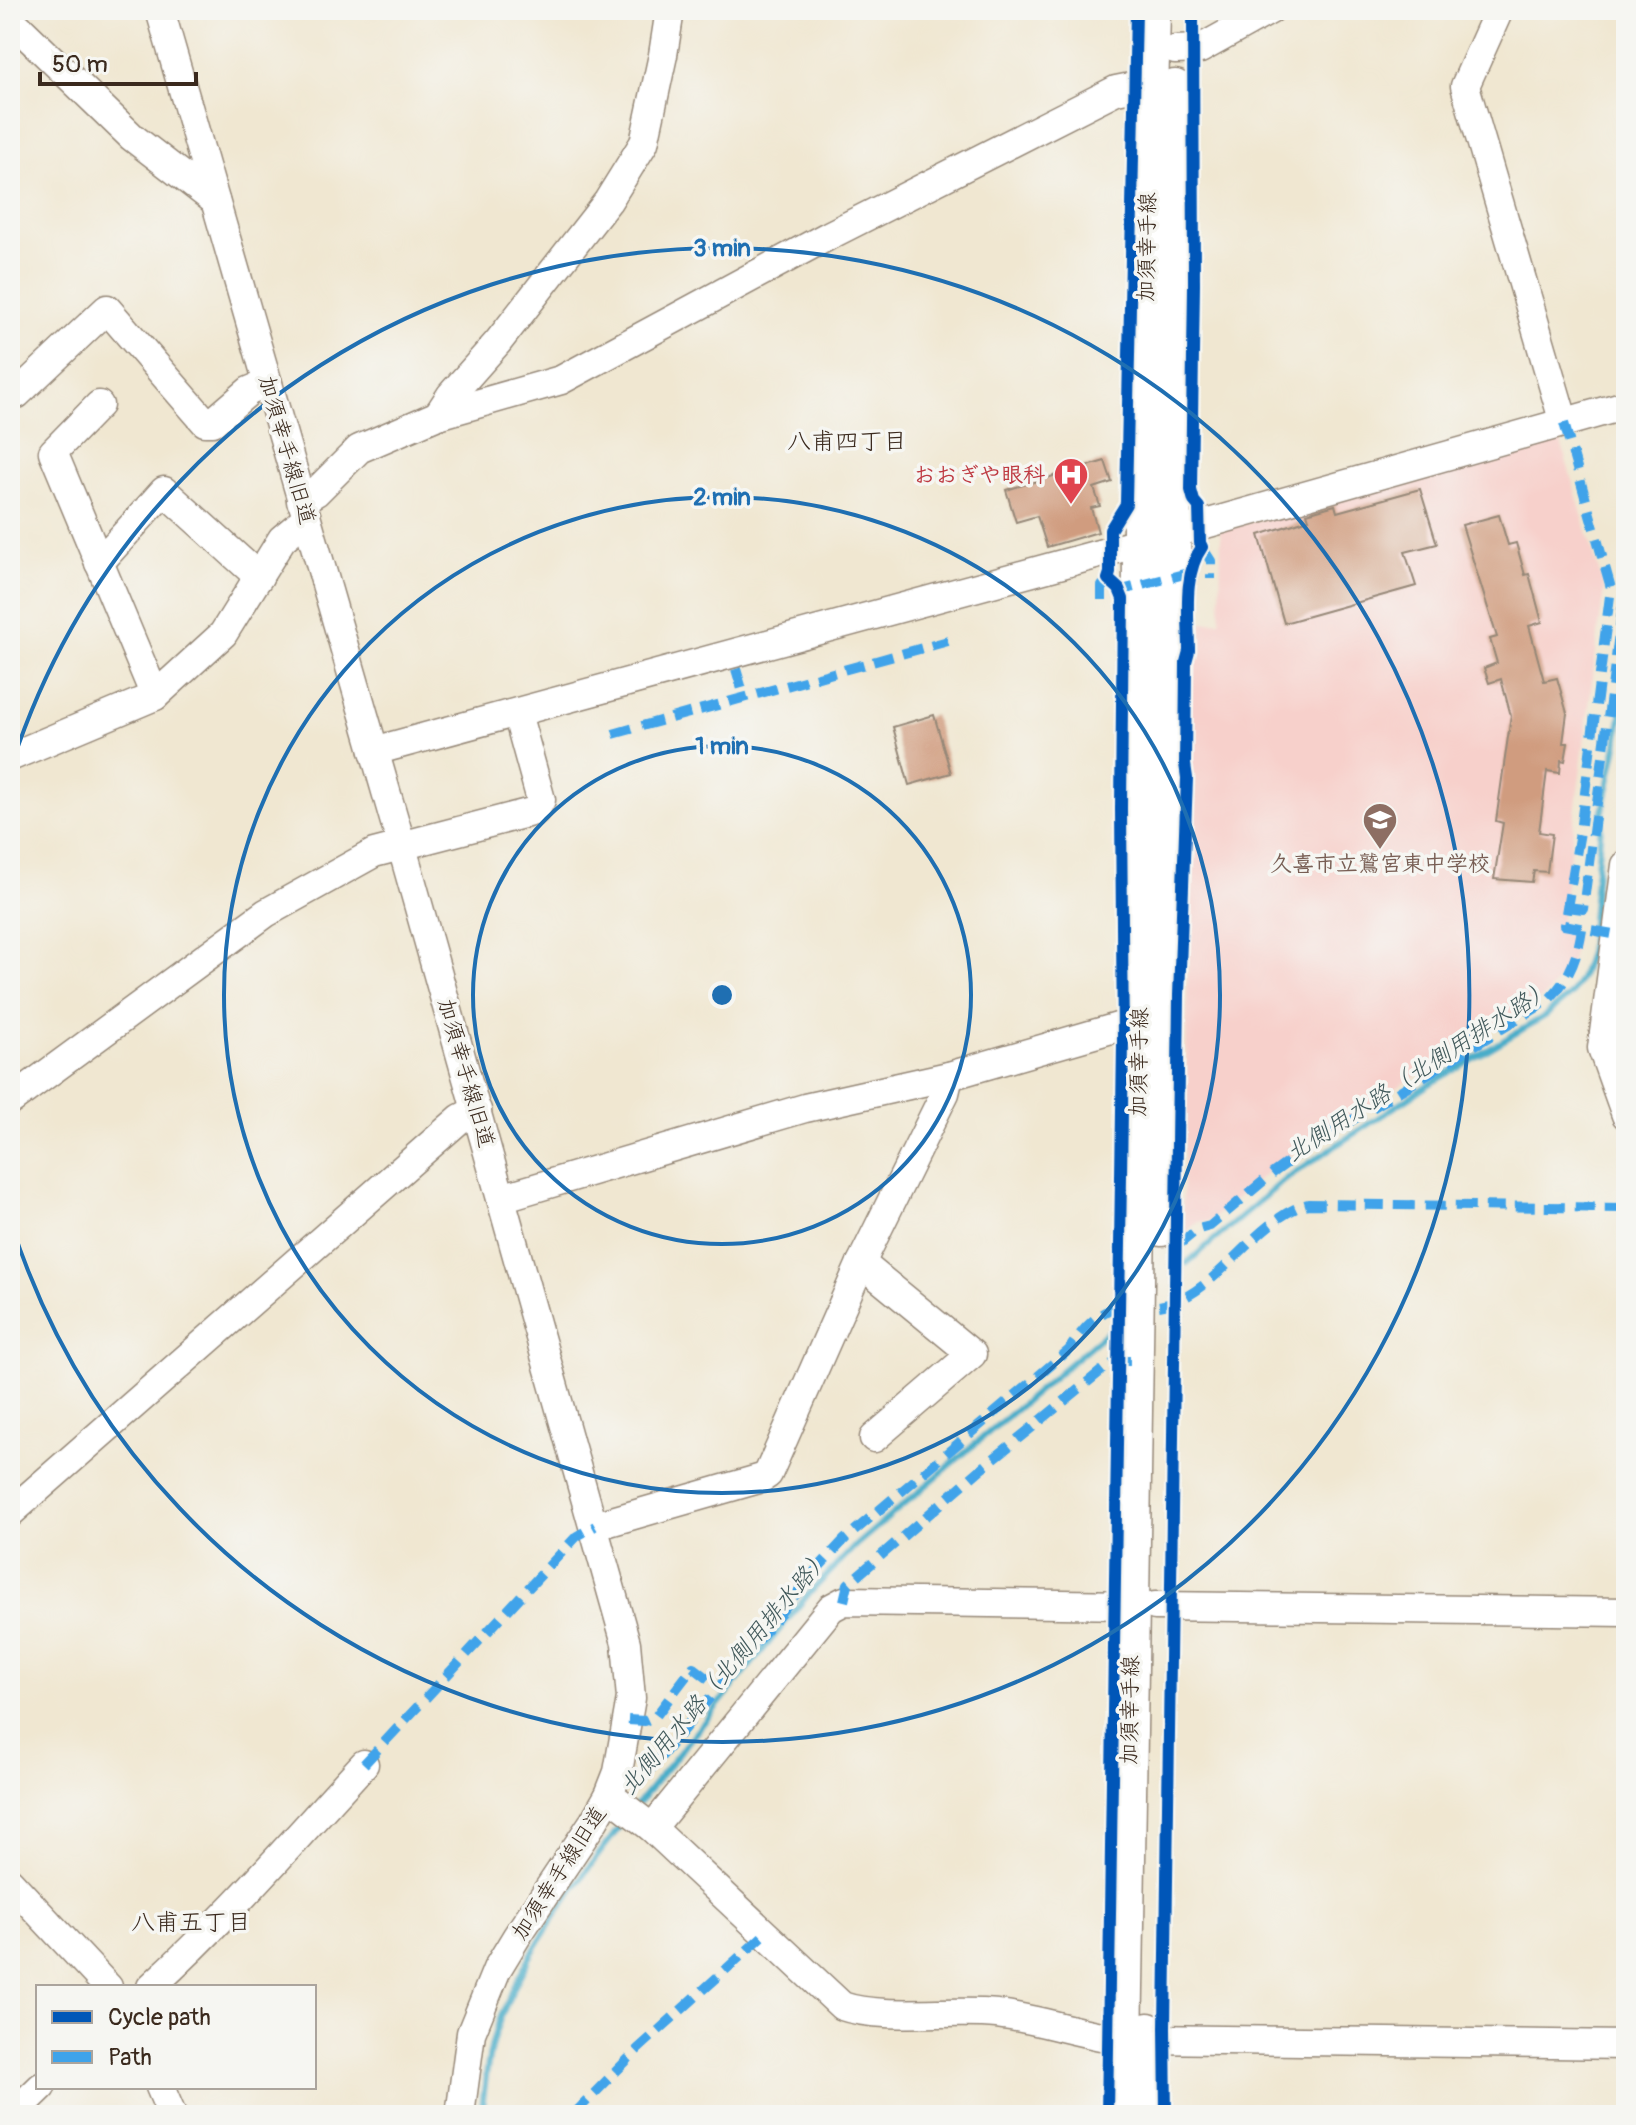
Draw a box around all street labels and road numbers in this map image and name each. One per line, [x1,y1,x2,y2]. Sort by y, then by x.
street label: 加須幸手線 [1132,192,1162,302]
street label: 加須幸手線旧道 [252,372,322,528]
street label: 加須幸手線旧道 [431,995,501,1151]
street label: 加須幸手線 [1124,1007,1154,1117]
street label: 加須幸手線 [1115,1655,1145,1765]
street label: 加須幸手線旧道 [505,1801,613,1945]

